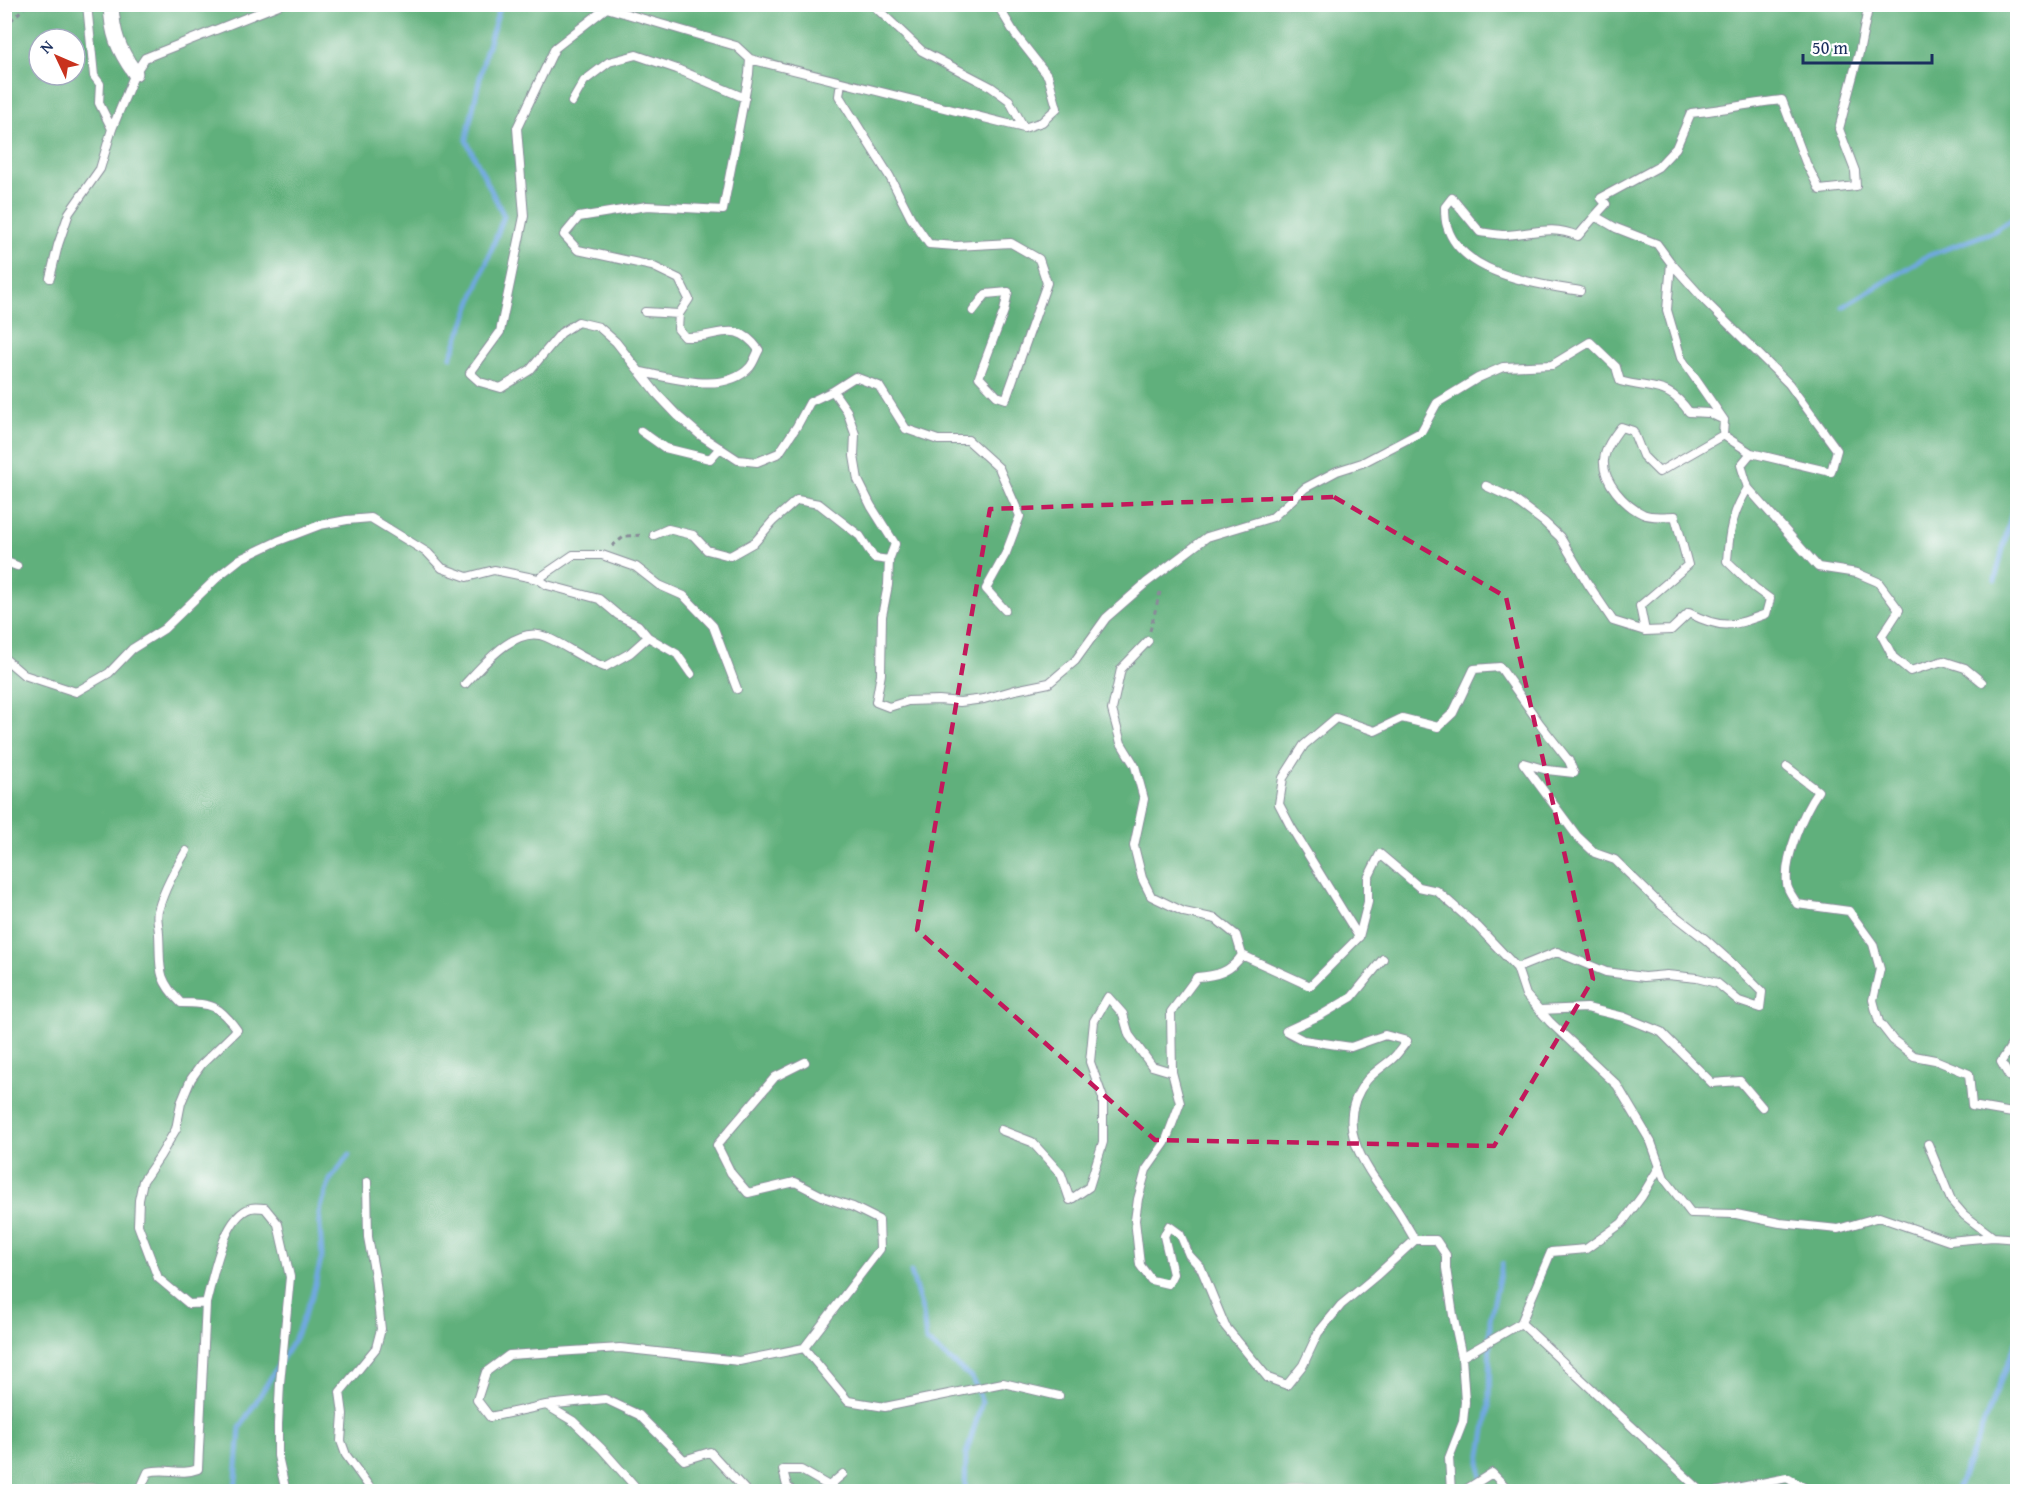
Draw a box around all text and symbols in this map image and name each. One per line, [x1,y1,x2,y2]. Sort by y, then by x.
north arrow [27,27,87,87]
scale bar [1803,27,1932,65]
text: N [34,34,59,59]
text: 50 m [1812,34,1848,61]

